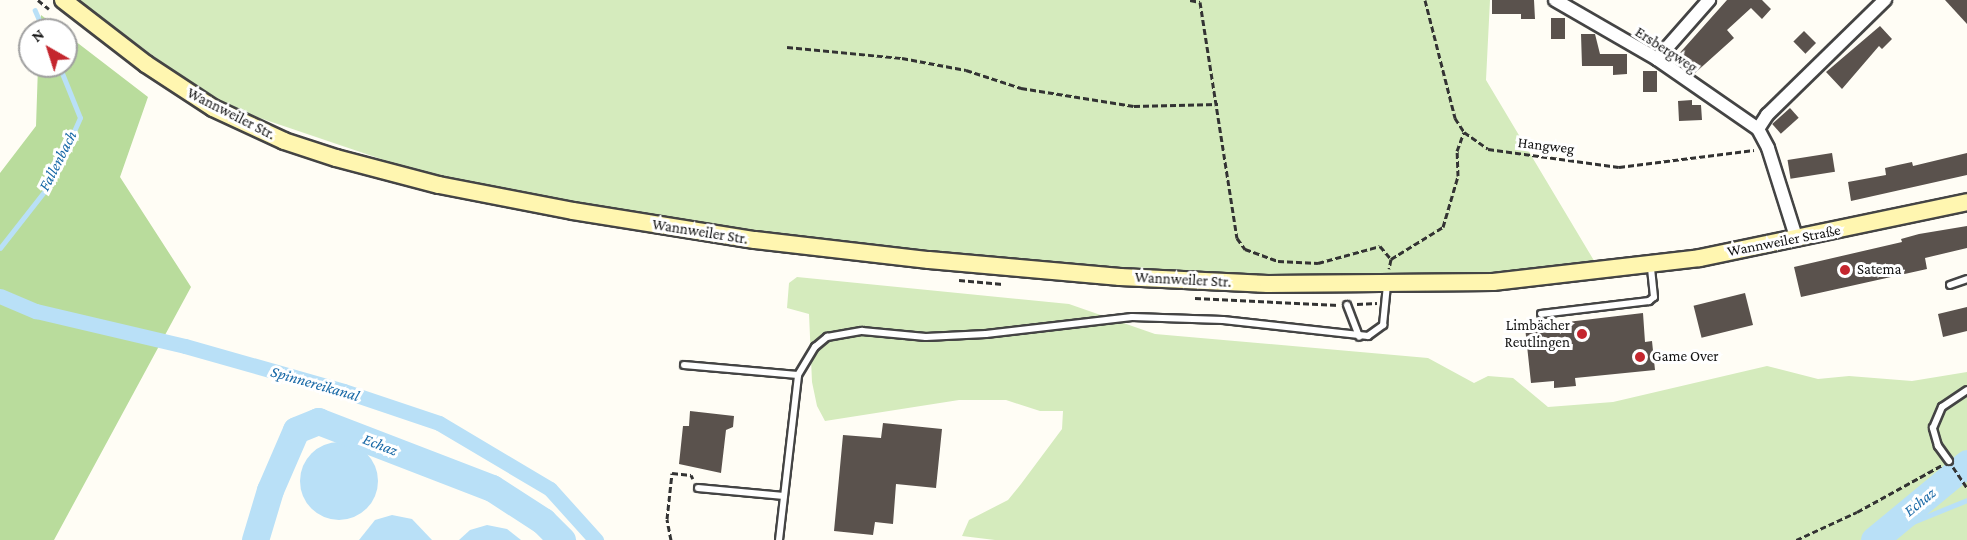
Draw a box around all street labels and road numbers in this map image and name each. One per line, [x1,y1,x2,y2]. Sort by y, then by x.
street label: Ersbergweg [1632,23,1700,77]
street label: Wannweiler Str. [184,84,278,144]
street label: Hangweg [1517,134,1575,158]
street label: Wannweiler Str. [651,216,749,248]
street label: Wannweiler Straße [1726,221,1842,261]
street label: Wannweiler Str. [1134,268,1232,292]

